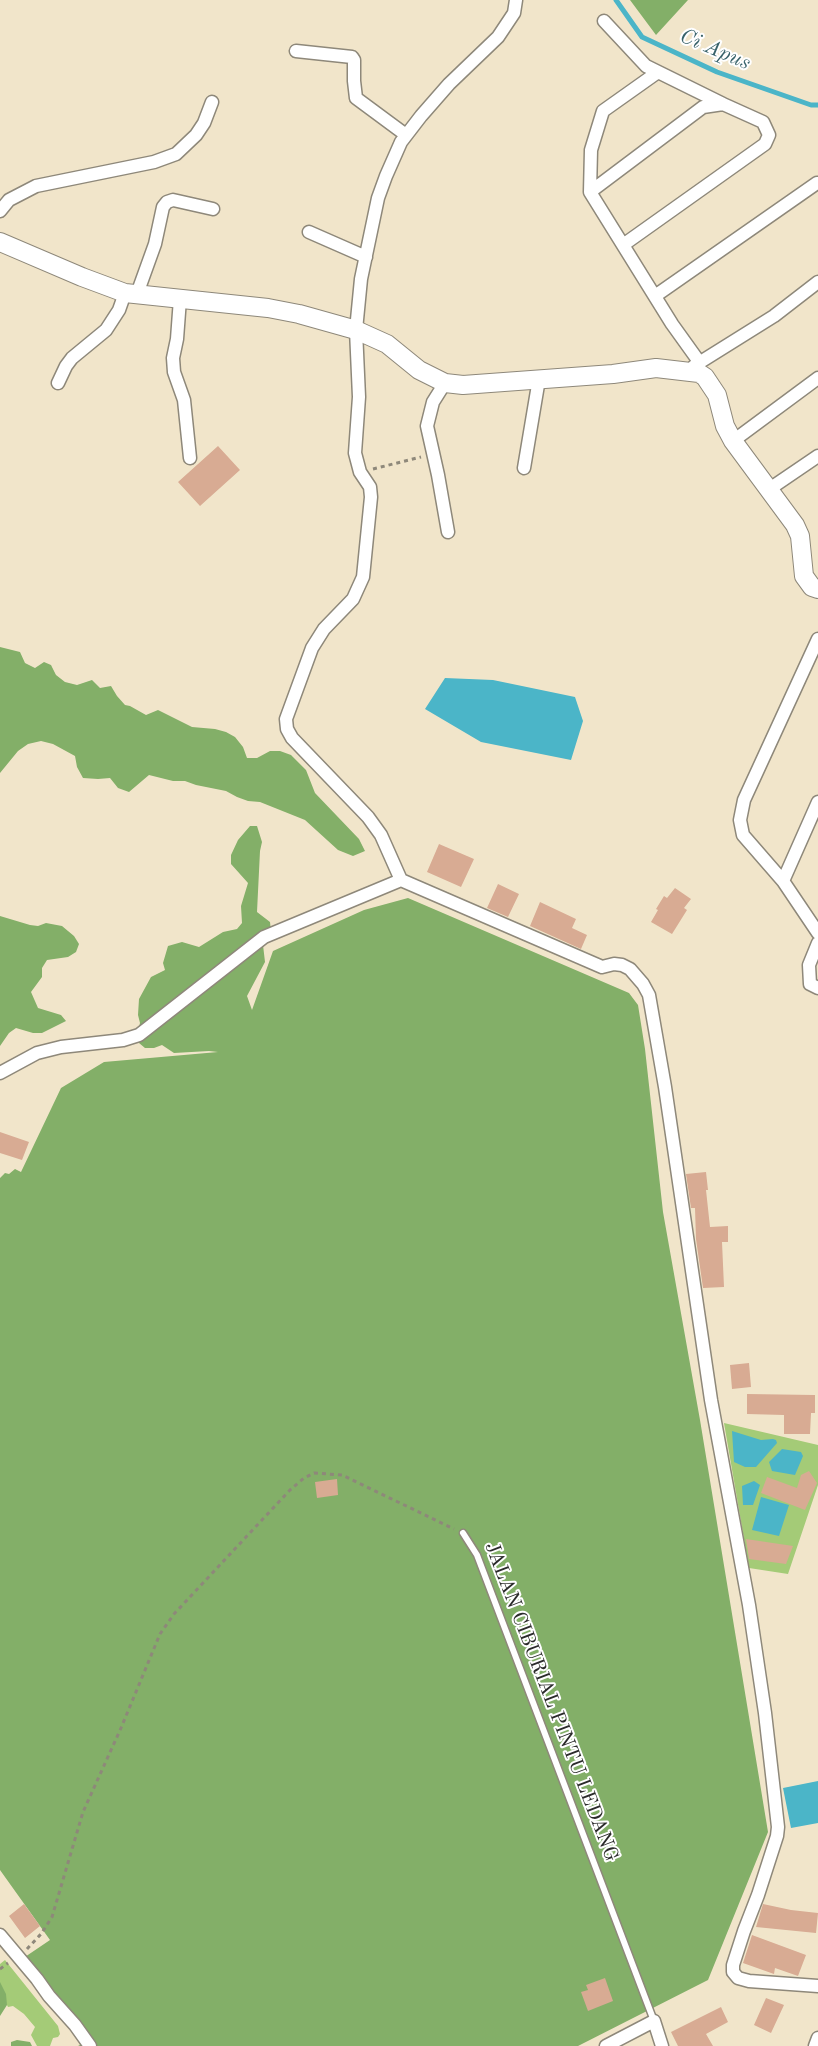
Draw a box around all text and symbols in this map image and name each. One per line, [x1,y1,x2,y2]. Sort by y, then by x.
water label: Ci Apus [676,24,754,76]
street label: JALAN CIBURIAL PINTU LEDANG [479,1539,623,1865]

